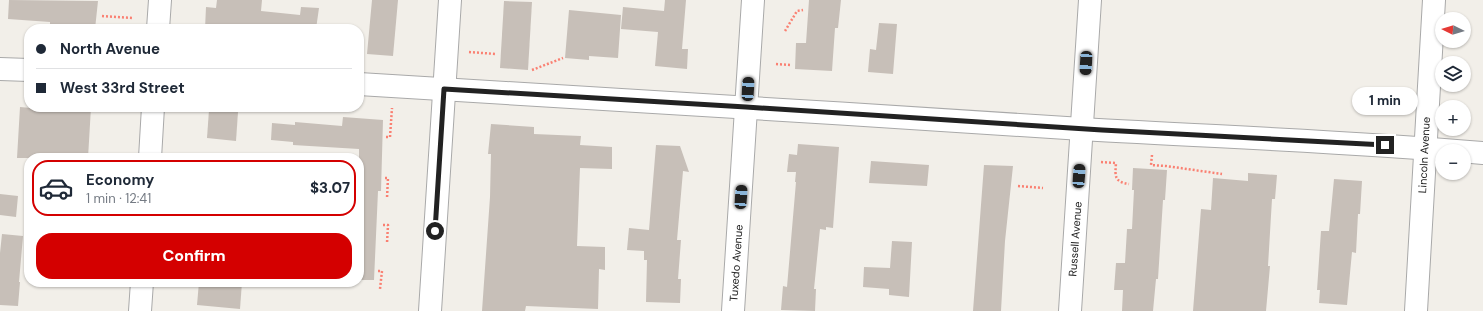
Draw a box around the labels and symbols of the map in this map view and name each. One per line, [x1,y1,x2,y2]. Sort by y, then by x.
north arrow [1435,12,1471,48]
car [1079,51,1093,75]
car [741,77,755,101]
callout: 1 min [1352,87,1418,115]
street label: Lincoln Avenue [1415,116,1433,194]
route end [1376,136,1394,154]
car [1072,164,1086,188]
car [734,185,748,209]
street label: Russell Avenue [1065,201,1085,277]
route start [426,222,444,240]
street label: Tuxedo Avenue [726,224,746,302]

